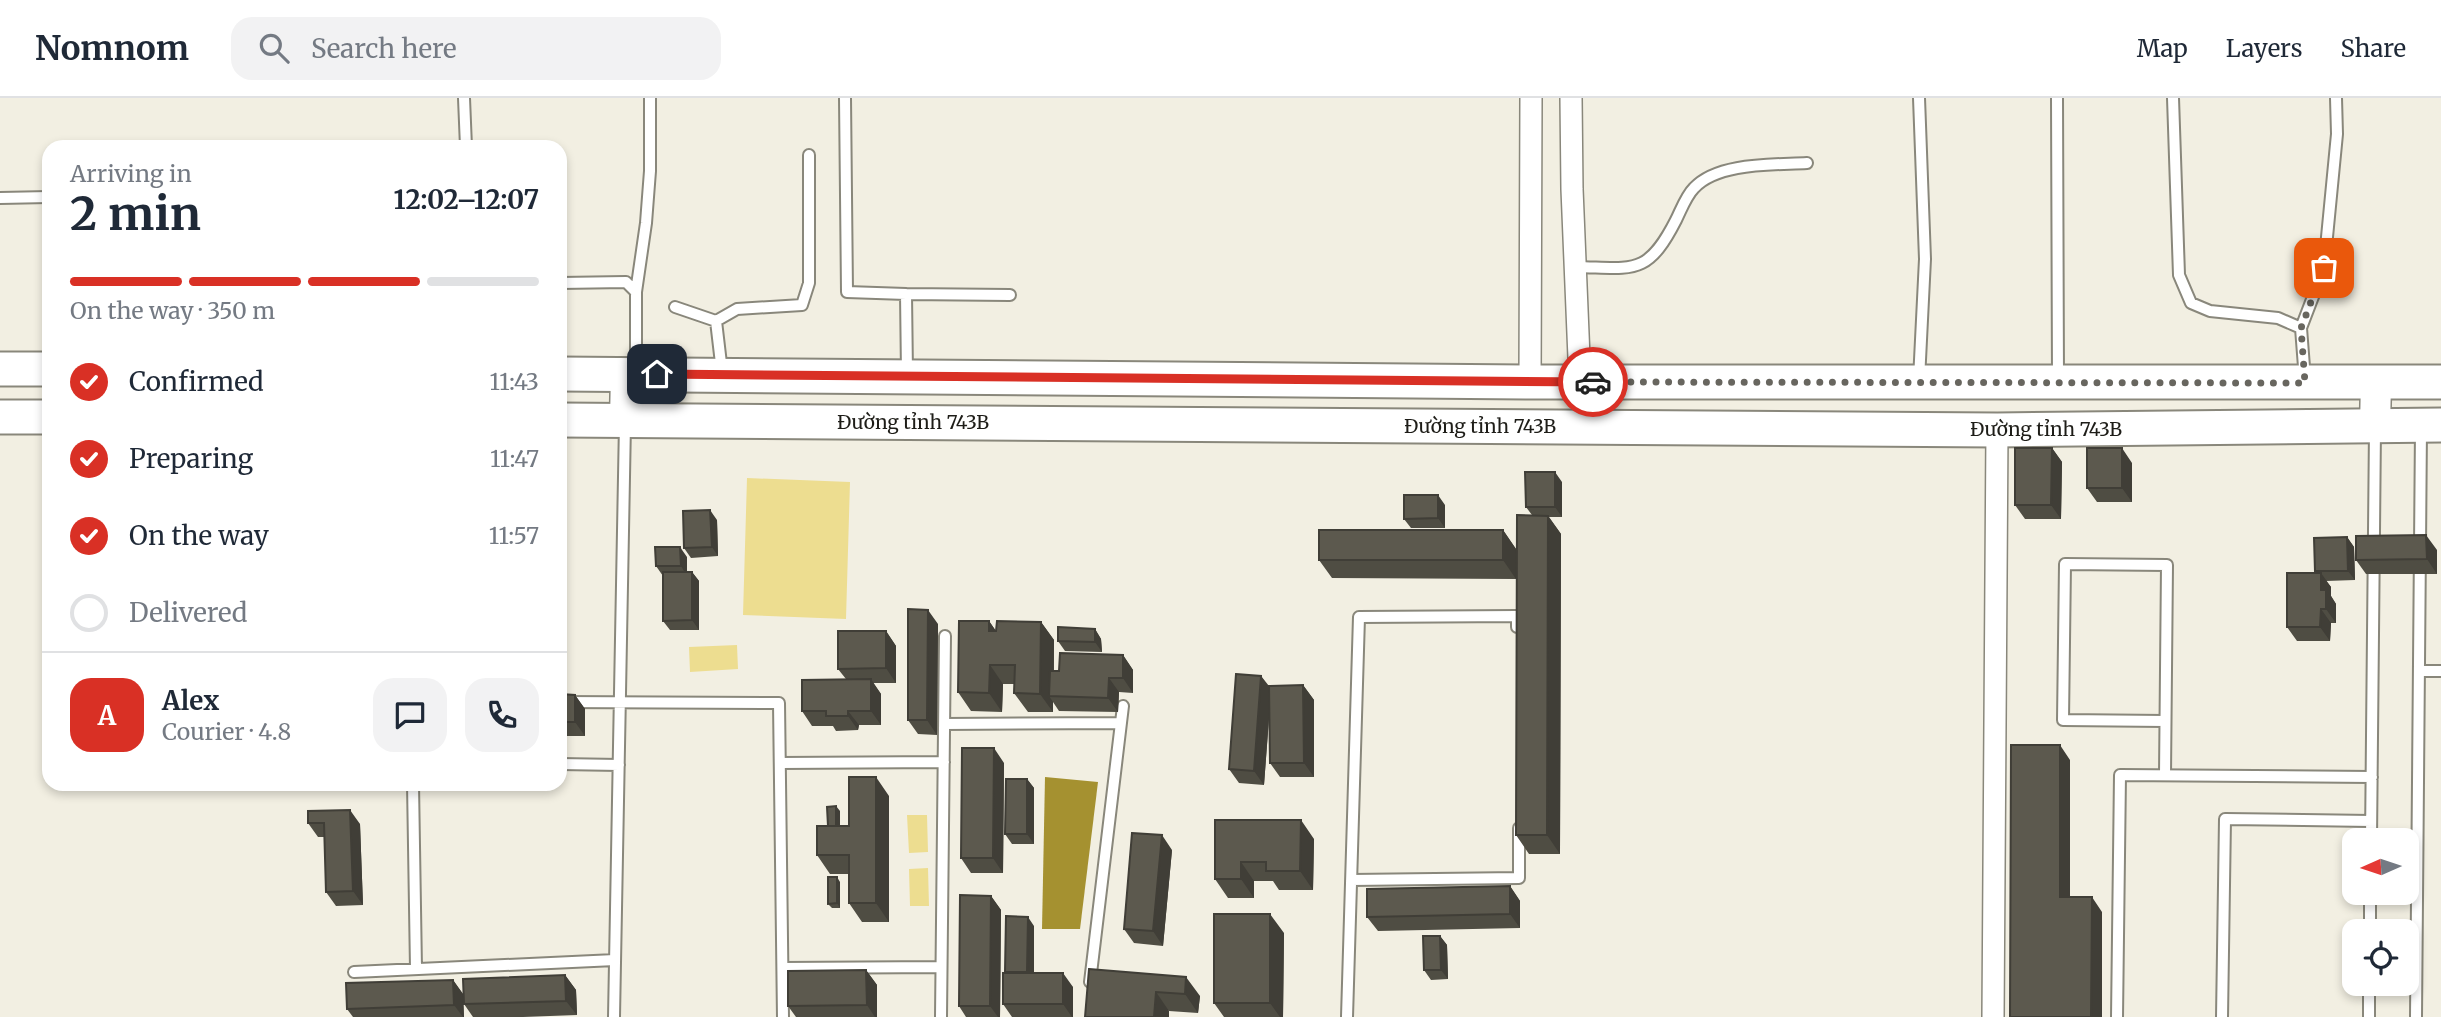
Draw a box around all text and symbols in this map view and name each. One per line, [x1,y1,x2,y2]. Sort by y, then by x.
search box [231,17,721,80]
text: Nomnom [35,28,189,69]
icon: search [255,29,293,67]
text: Search here [311,32,457,65]
text: Map [2137,33,2188,64]
text: Layers [2226,33,2302,64]
text: Share [2340,33,2406,64]
text: Arriving in [70,159,192,188]
text: 12:02–12:07 [394,183,539,216]
text: 2 min [70,185,201,243]
pin [2294,238,2354,298]
icon: bag [2305,249,2343,287]
text: On the way · 350 m [70,296,275,325]
pin [627,344,687,404]
courier [1558,347,1628,417]
icon: home [638,355,676,393]
icon: check [70,363,108,401]
icon: car [1574,363,1612,401]
text: Confirmed [129,365,264,398]
text: 11:43 [490,367,539,396]
street label: Đường tỉnh 743B [837,410,989,434]
street label: Đường tỉnh 743B [1404,414,1556,438]
street label: Đường tỉnh 743B [1970,417,2122,441]
icon: check [70,440,108,478]
text: Preparing [129,442,253,475]
text: 11:47 [490,444,539,473]
icon: check [70,517,108,555]
text: On the way [129,519,269,552]
text: 11:57 [489,521,539,550]
text: Delivered [129,596,248,629]
button: chat [373,678,447,752]
button: phone [465,678,539,752]
text: Alex [162,684,219,717]
text: A [98,699,116,732]
text: Courier · 4.8 [162,717,291,746]
north arrow [2342,828,2418,905]
map controls [2342,828,2419,996]
button: locate [2342,919,2419,996]

